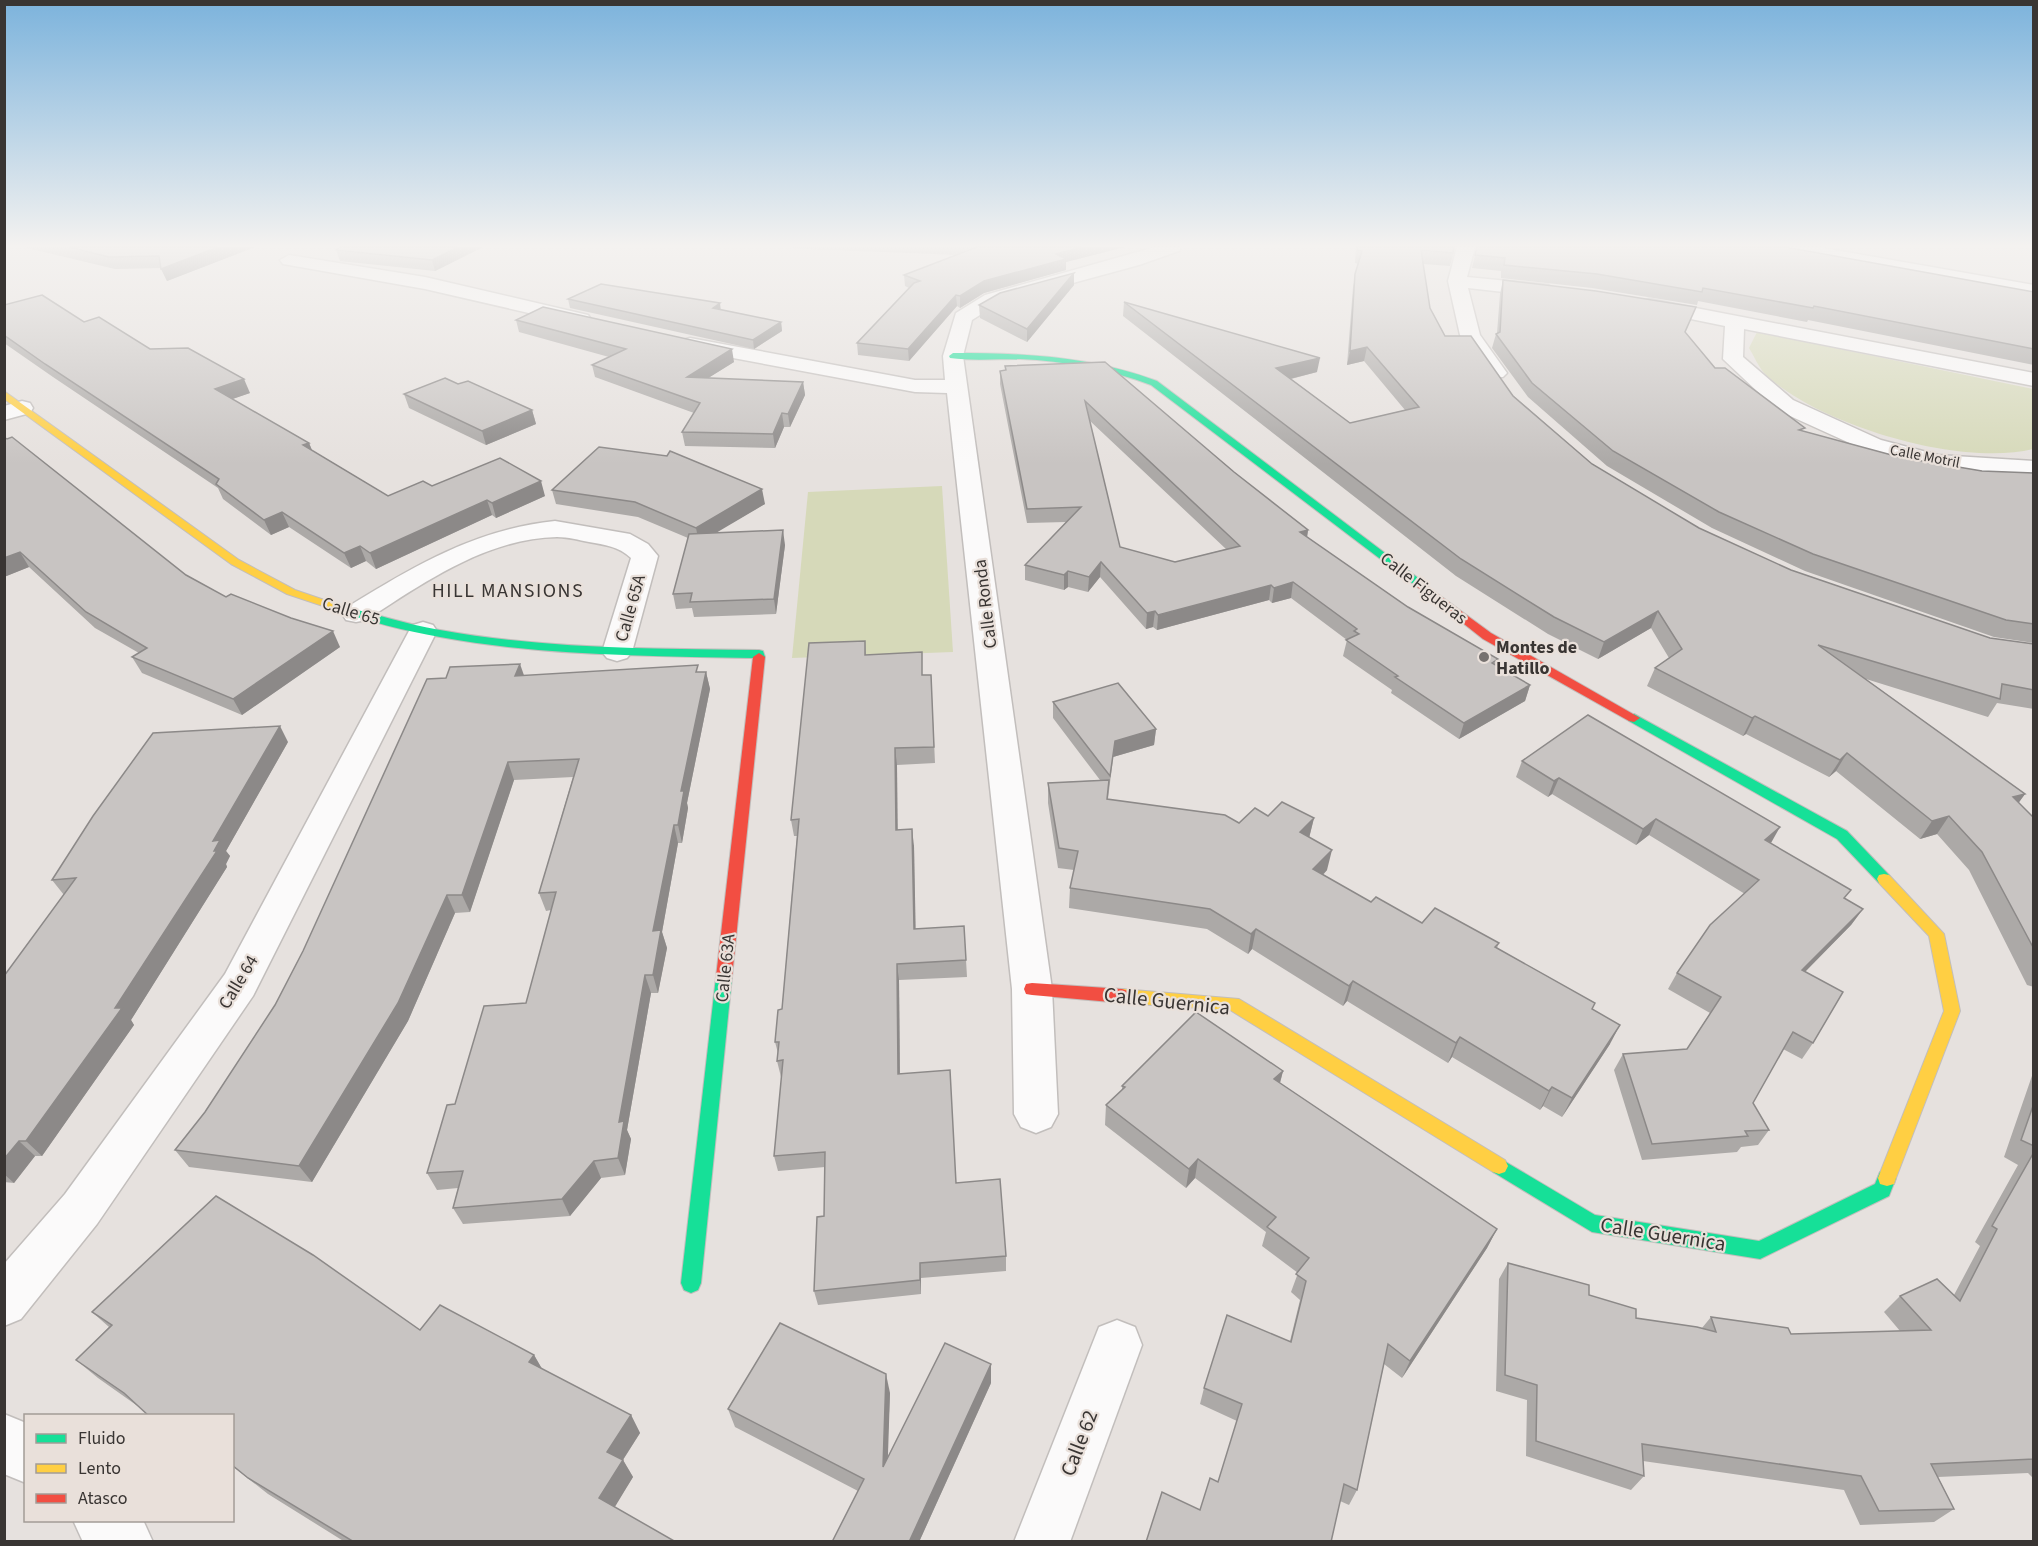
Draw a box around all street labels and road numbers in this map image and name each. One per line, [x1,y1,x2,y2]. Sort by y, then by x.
street label: Calle Motril [1888,439,1962,474]
street label: Calle Figueras [1375,546,1473,630]
street label: Calle Ronda [968,558,1003,650]
street label: Calle 65A [609,571,652,645]
street label: Calle 65 [319,591,383,632]
street label: Calle 63A [709,932,742,1004]
street label: Calle 64 [213,951,264,1014]
street label: Calle Guernica [1102,979,1232,1023]
street label: Calle Guernica [1598,1209,1728,1259]
street label: Calle 62 [1053,1406,1105,1480]

